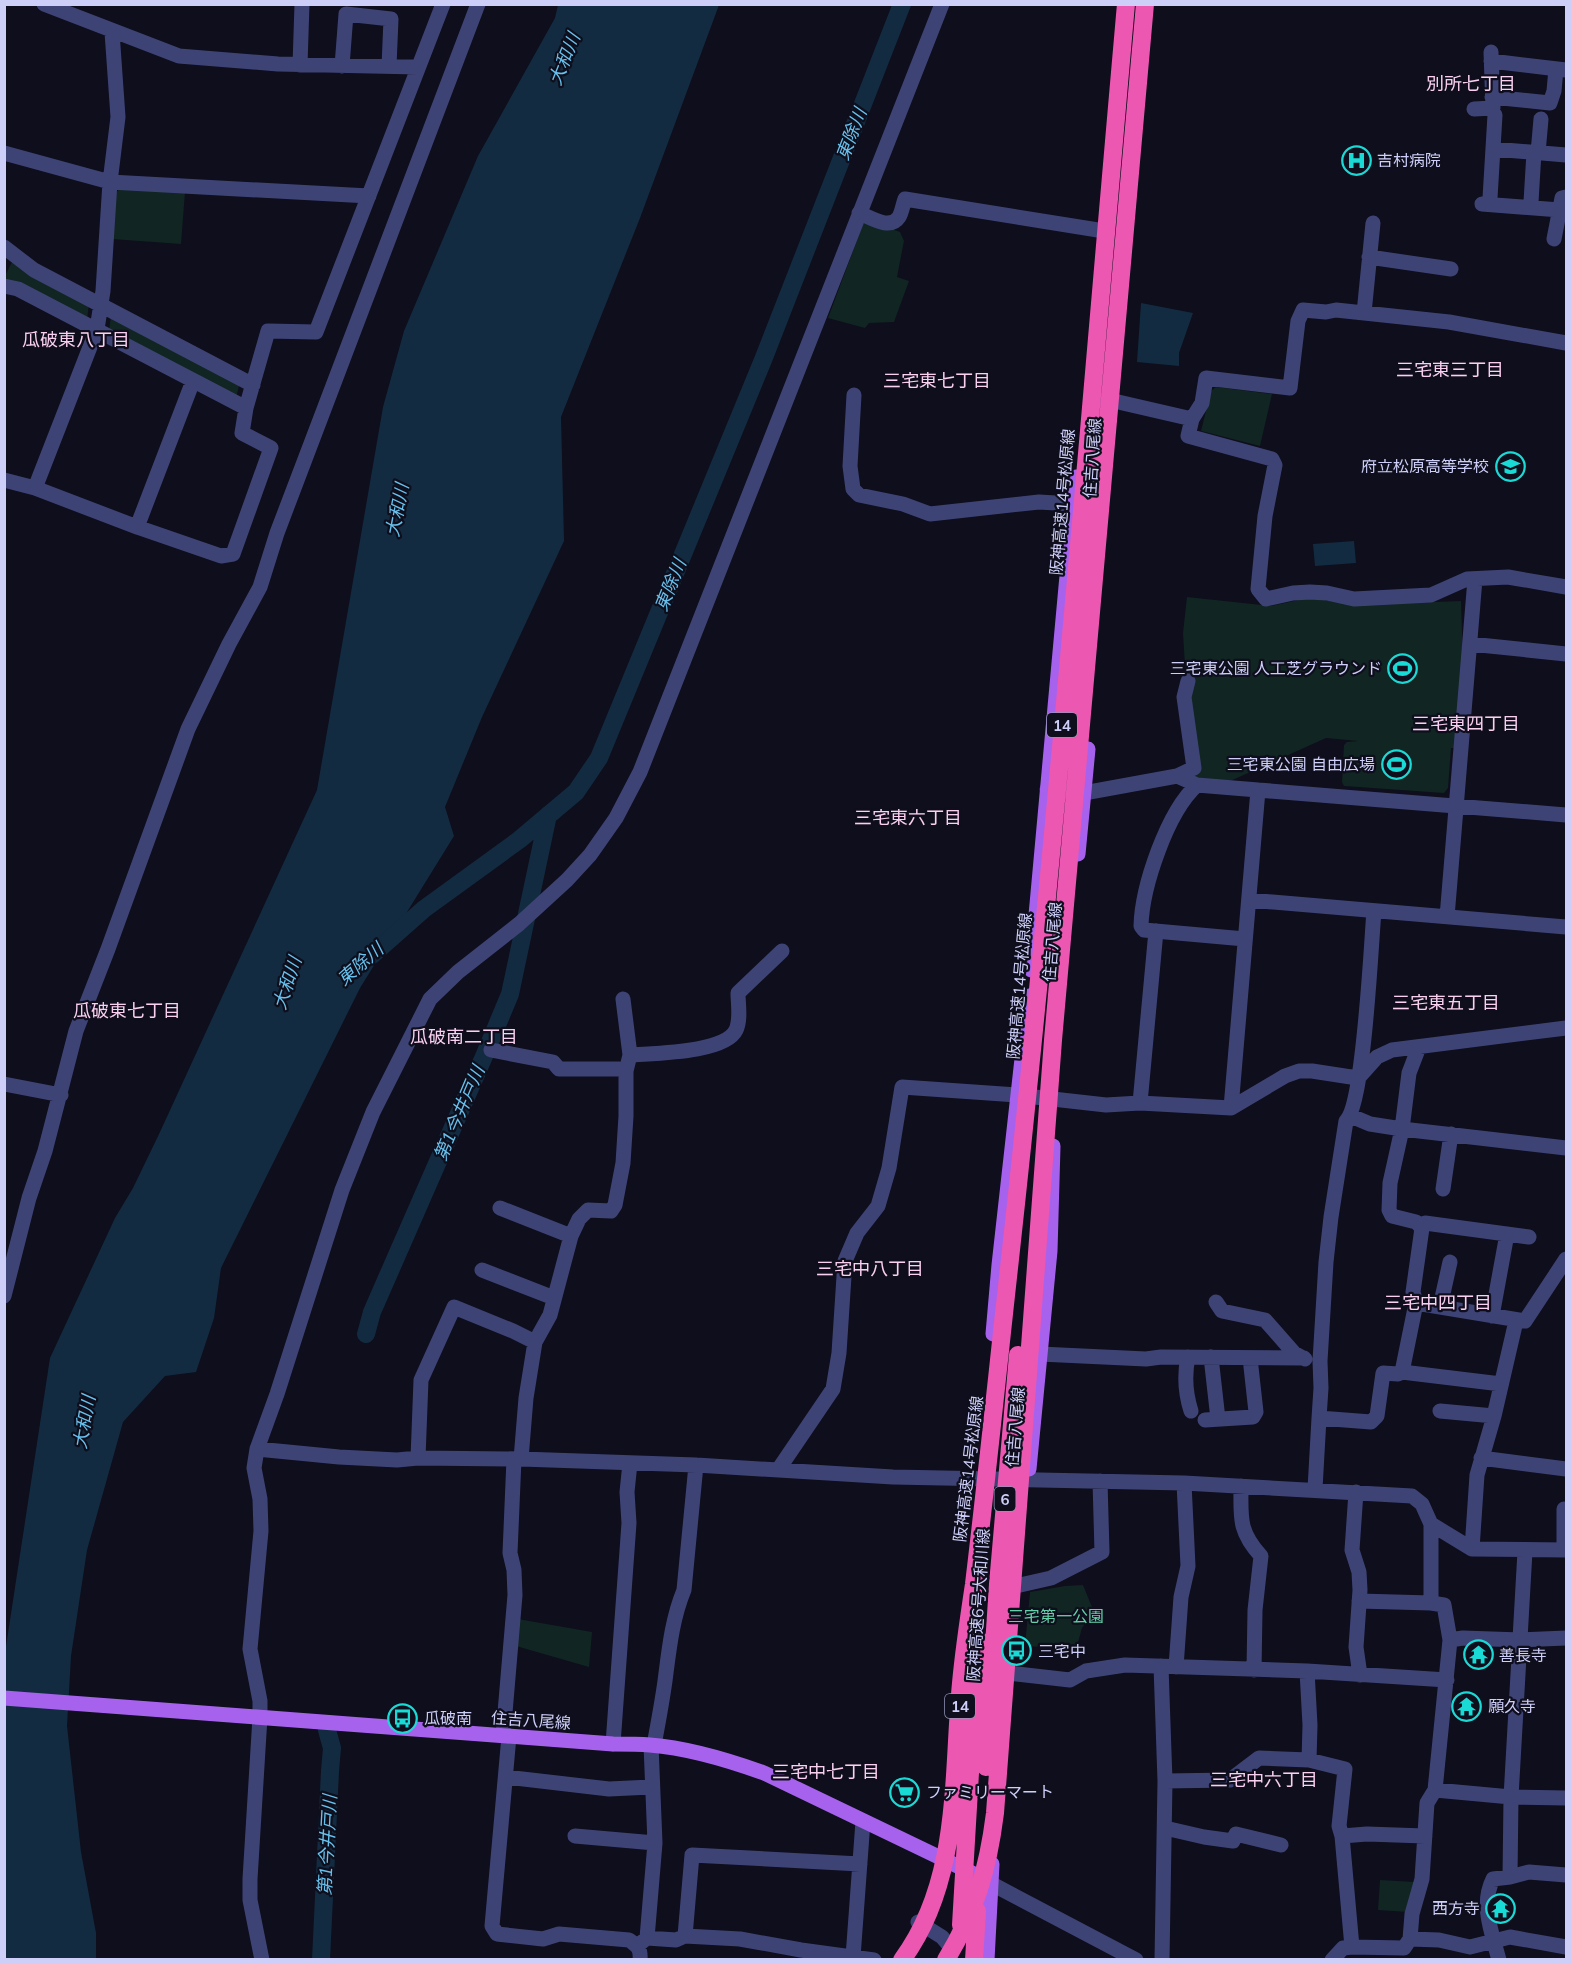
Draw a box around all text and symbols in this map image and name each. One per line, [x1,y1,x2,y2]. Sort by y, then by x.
water label: 大和川 [543,28,586,88]
district label: 別所七丁目 [1426,72,1516,95]
water label: 東除川 [831,103,872,163]
hospital icon: 吉村病院 [1340,144,1372,176]
place label: 吉村病院 [1377,150,1441,170]
district label: 瓜破東八丁目 [22,328,130,351]
district label: 三宅東三丁目 [1396,358,1504,381]
district label: 三宅東七丁目 [883,369,991,392]
street label: 住吉八尾線 [1079,417,1105,499]
street label: 阪神高速14号松原線 [1046,428,1078,576]
school or university icon: 府立松原高等学校 [1494,450,1526,482]
place label: 府立松原高等学校 [1361,456,1489,476]
water label: 大和川 [381,479,414,539]
water label: 東除川 [649,554,692,614]
sports icon: 三宅東公園 人工芝グラウンド [1387,652,1419,684]
place label: 三宅東公園 人工芝グラウンド [1170,658,1382,678]
district label: 三宅東四丁目 [1412,712,1520,735]
road number: 14 [1047,713,1077,737]
sports icon: 三宅東公園 自由広場 [1380,748,1412,780]
place label: 三宅東公園 自由広場 [1227,754,1375,774]
district label: 三宅東六丁目 [854,806,962,829]
street label: 住吉八尾線 [1039,901,1065,983]
street label: 阪神高速14号松原線 [1003,912,1035,1060]
water label: 東除川 [332,936,389,990]
water label: 大和川 [268,952,307,1012]
district label: 三宅東五丁目 [1392,991,1500,1014]
district label: 瓜破東七丁目 [73,999,181,1022]
district label: 瓜破南二丁目 [410,1025,518,1048]
water label: 第1今井戸川 [429,1060,490,1164]
district label: 三宅中八丁目 [816,1257,924,1280]
district label: 三宅中四丁目 [1384,1291,1492,1314]
street label: 住吉八尾線 [1002,1386,1028,1468]
water label: 大和川 [68,1391,100,1451]
street label: 阪神高速14号松原線 [949,1395,987,1543]
road number: 6 [994,1487,1016,1511]
street label: 阪神高速6号大和川線 [963,1528,993,1682]
park label: 三宅第一公園 [1008,1606,1104,1626]
bus stop icon: 三宅中 [1001,1635,1033,1667]
temple icon: 善長寺 [1462,1639,1494,1671]
place label: 三宅中 [1038,1641,1086,1661]
place label: 善長寺 [1499,1645,1547,1665]
temple icon: 願久寺 [1451,1690,1483,1722]
road number: 14 [945,1694,975,1718]
place label: 願久寺 [1488,1696,1536,1716]
bus stop icon: 瓜破南 [387,1702,419,1734]
street label: 住吉八尾線 [490,1707,572,1733]
place label: 瓜破南 [424,1708,472,1728]
district label: 三宅中七丁目 [772,1760,880,1783]
district label: 三宅中六丁目 [1210,1768,1318,1791]
supermarket icon: ファミリーマート [889,1776,921,1808]
place label: ファミリーマート [926,1782,1054,1802]
water label: 第1今井戸川 [313,1792,341,1896]
temple icon: 西方寺 [1485,1892,1517,1924]
place label: 西方寺 [1432,1898,1480,1918]

